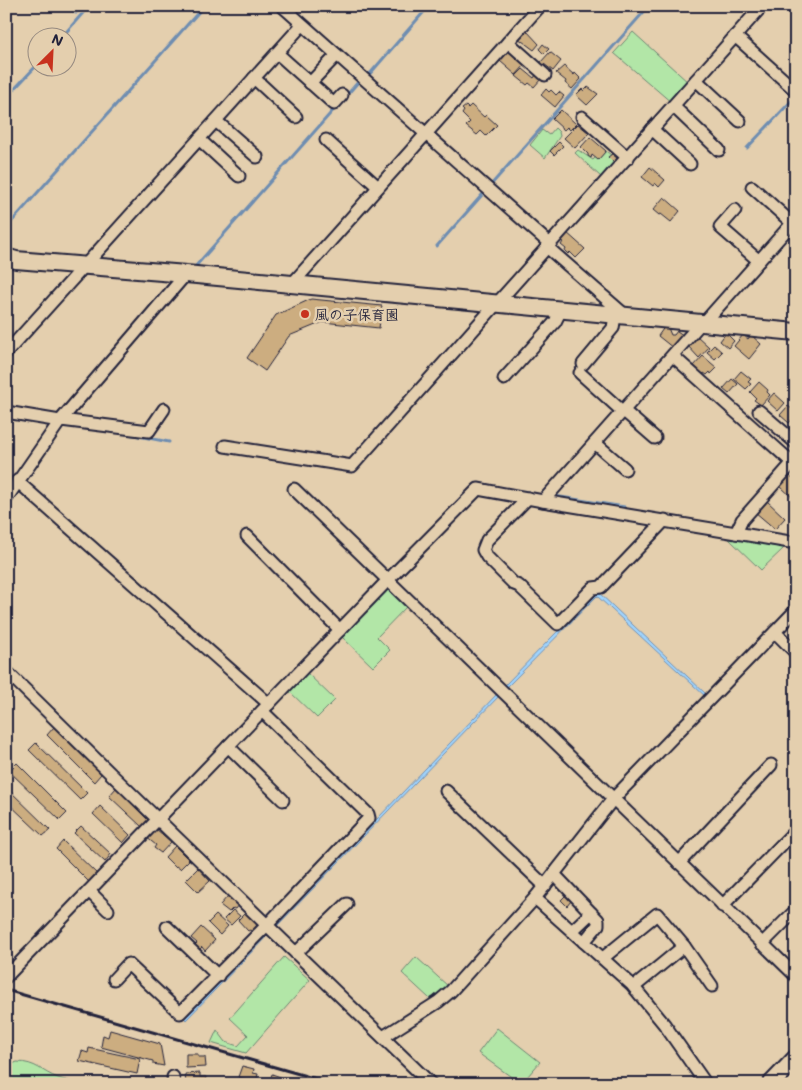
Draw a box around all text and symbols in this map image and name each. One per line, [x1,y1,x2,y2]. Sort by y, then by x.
north arrow [28,28,78,78]
text: N [49,29,66,51]
place label: 風の子保育園 [315,305,399,324]
marker: 風の子保育園 [299,308,311,320]

